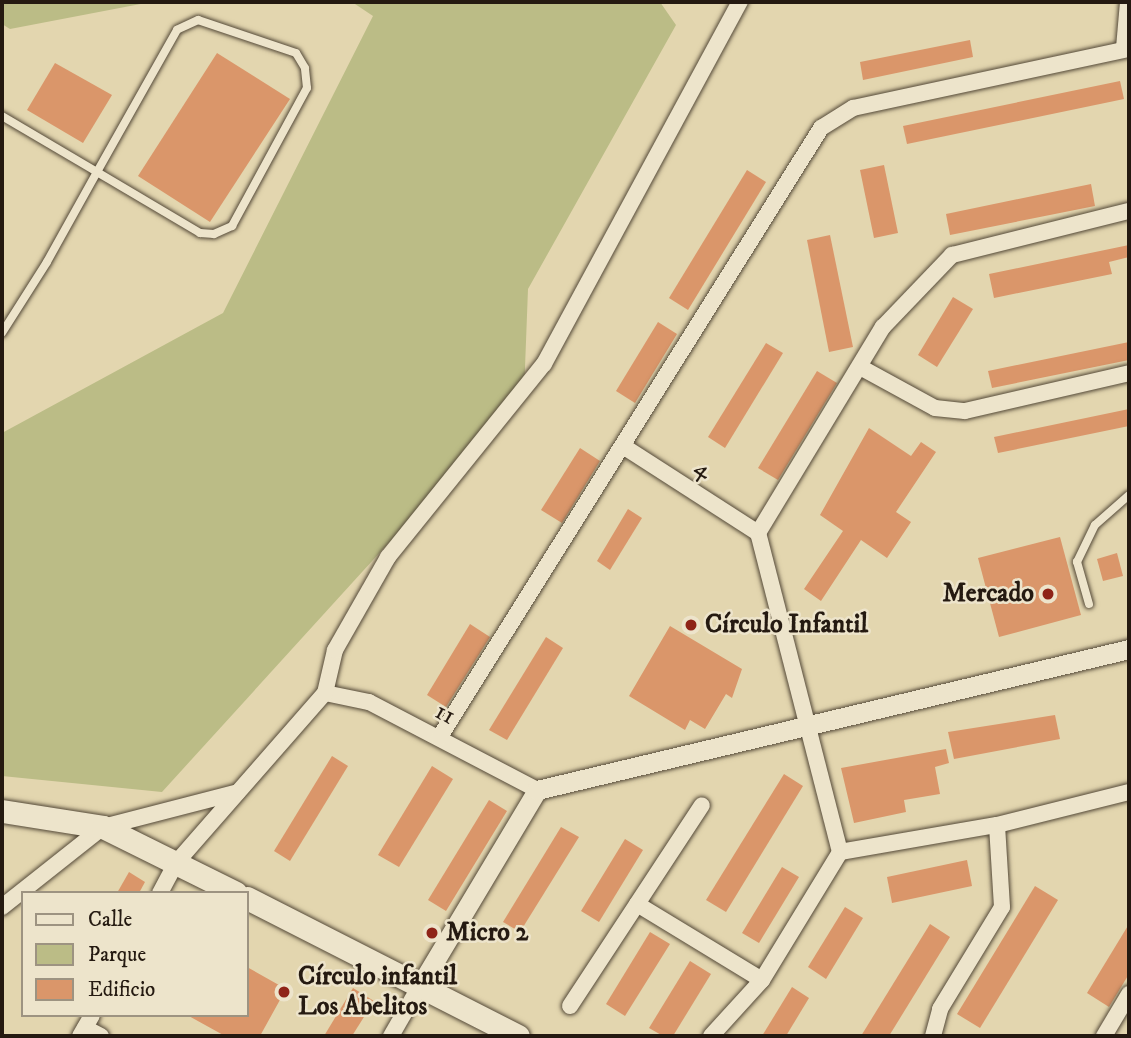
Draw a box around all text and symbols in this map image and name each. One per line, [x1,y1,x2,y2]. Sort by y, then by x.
street label: 4 [688,452,718,486]
place label: Mercado [942,578,1034,610]
marker: Mercado [1040,586,1056,602]
place label: Círculo Infantil [705,609,868,641]
marker: Círculo Infantil [683,617,699,633]
street label: 11 [429,696,461,732]
legend [21,891,248,1017]
text: Calle [88,907,132,933]
place label: Micro 2 [446,917,528,949]
marker: Micro 2 [424,925,440,941]
text: Parque [88,942,146,968]
place label: Círculo infantil Los Abelitos [298,961,457,1023]
text: Edificio [88,977,155,1003]
marker: Círculo infantil Los Abelitos [276,984,292,1000]

